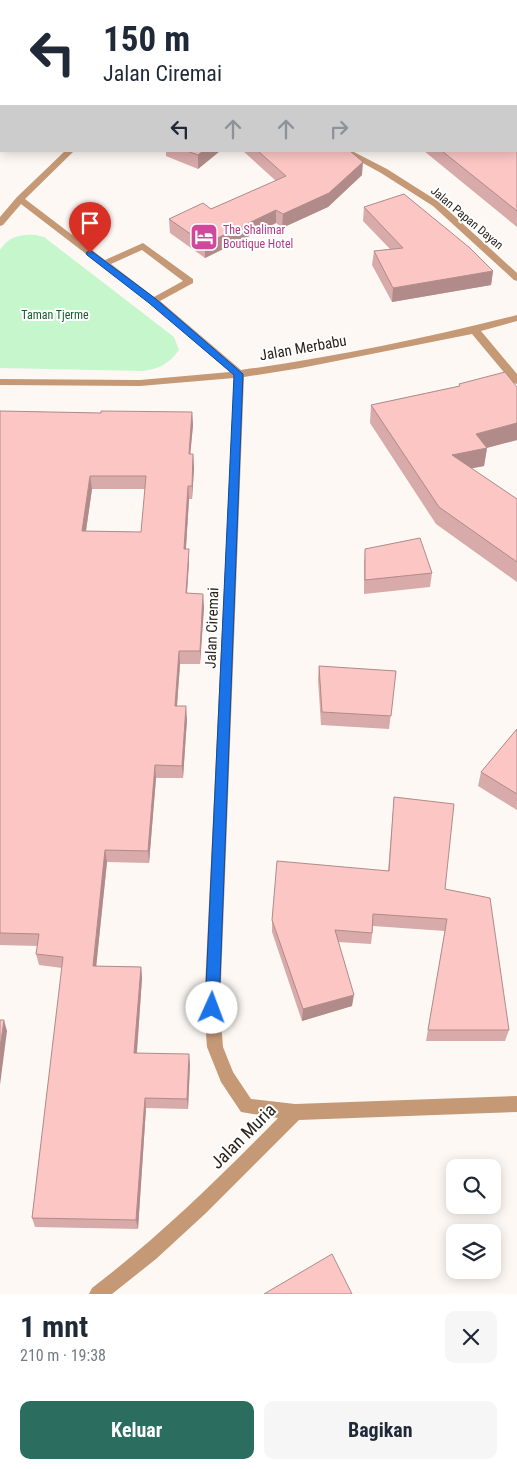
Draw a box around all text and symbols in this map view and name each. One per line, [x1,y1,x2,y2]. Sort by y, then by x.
text: 150 m [103,19,190,60]
icon: left [20,20,85,85]
text: Jalan Ciremai [103,61,222,86]
icon: left [166,115,194,143]
icon: ahead [219,115,247,143]
icon: ahead [272,115,300,143]
icon: right [325,115,353,143]
street label: Jalan Papan Dayan [428,184,506,252]
pin [69,202,111,253]
icon: arrive [76,209,104,237]
hotel icon: The Shalimar Boutique Hotel [189,222,219,252]
place label: The Shalimar Boutique Hotel [223,223,293,251]
park label: Taman Tjerme [21,308,89,322]
street label: Jalan Merbabu [258,332,348,364]
street label: Jalan Ciremai [202,587,222,669]
position arrow [185,981,237,1033]
street label: Jalan Muria [206,1099,280,1173]
map controls [446,1159,501,1279]
button: search [446,1159,501,1214]
button: layers [446,1224,501,1279]
text: 1 mnt [20,1309,88,1344]
button: close [445,1311,497,1363]
text: 210 m · 19:38 [20,1346,106,1365]
button: Keluar [20,1401,254,1459]
button: Bagikan [264,1401,497,1459]

